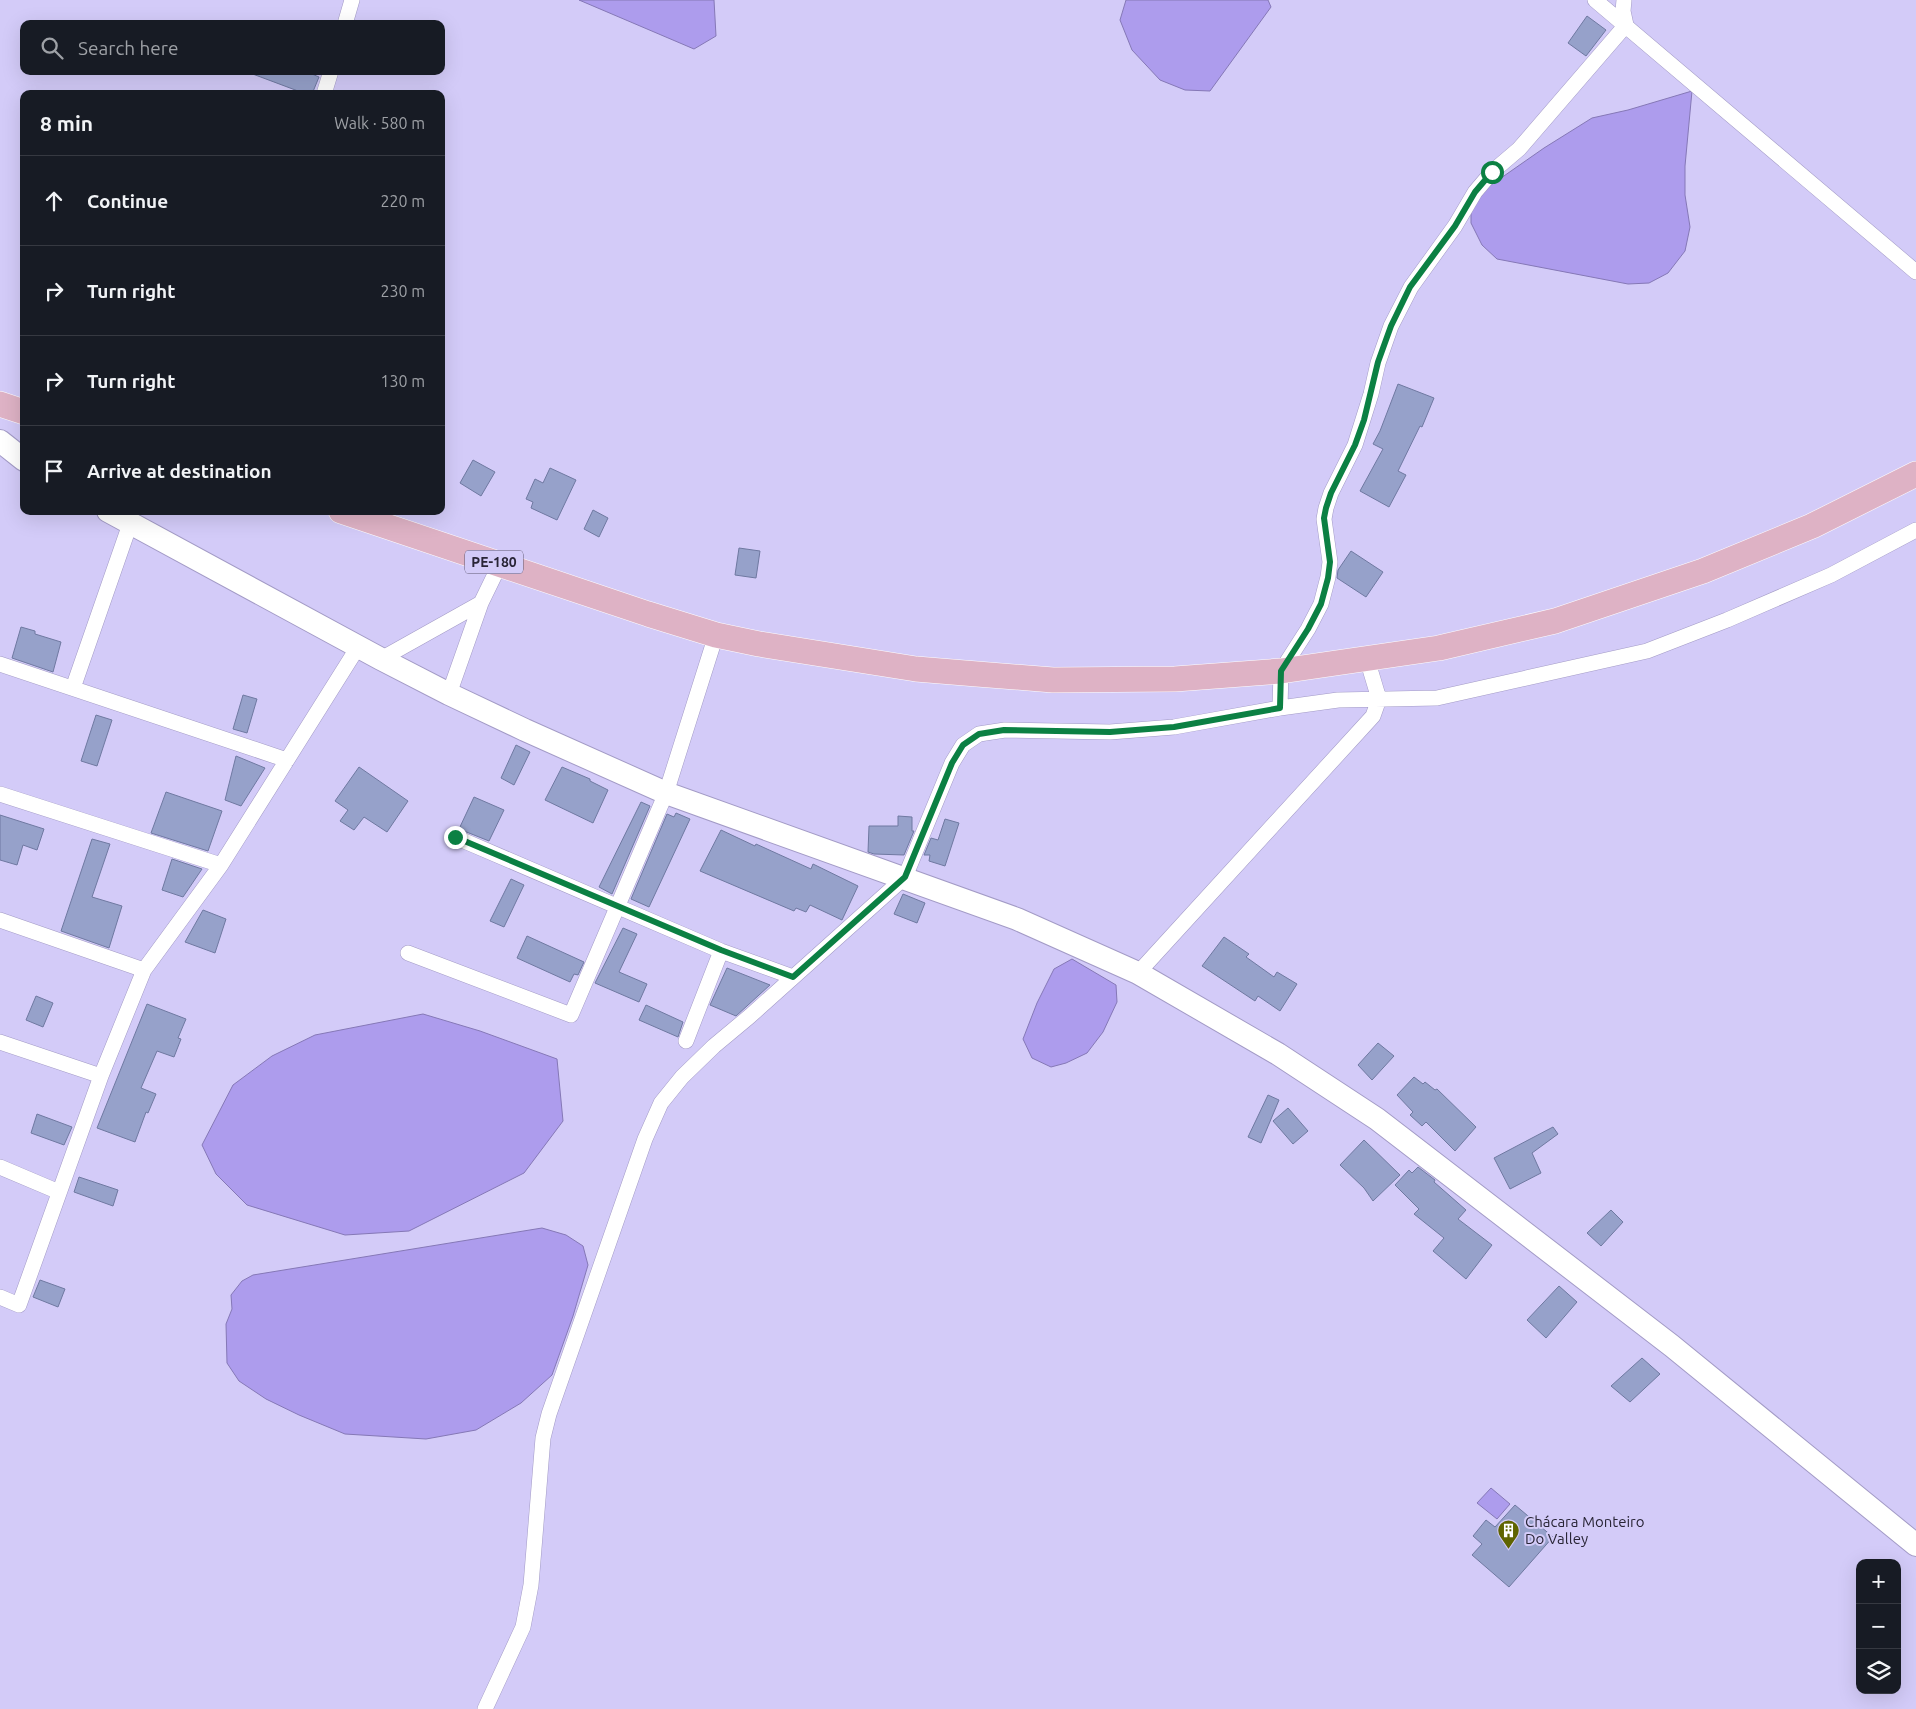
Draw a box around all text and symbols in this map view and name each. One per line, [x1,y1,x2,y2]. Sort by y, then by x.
search box [20,20,445,75]
icon: search [38,34,66,62]
text: Search here [78,37,178,59]
text: 8 min [40,111,93,135]
text: Walk · 580 m [334,114,425,132]
route start [1481,161,1504,184]
icon: ahead [40,187,68,215]
text: Continue [87,190,168,212]
text: 220 m [380,192,425,210]
icon: right [40,277,68,305]
text: Turn right [87,280,175,302]
text: 230 m [380,282,425,300]
icon: right [40,367,68,395]
text: Turn right [87,370,175,392]
text: 130 m [380,372,425,390]
icon: arrive [40,457,68,485]
text: Arrive at destination [87,460,272,482]
road number: PE-180 [465,550,523,574]
route end [444,826,467,849]
place label: Chácara Monteiro Do Valley [1525,1513,1645,1547]
building icon: Chácara Monteiro Do Valley [1497,1518,1521,1549]
map controls [1856,1559,1901,1694]
button: + [1856,1559,1901,1604]
button: − [1856,1604,1901,1649]
button: layers [1856,1649,1901,1694]

